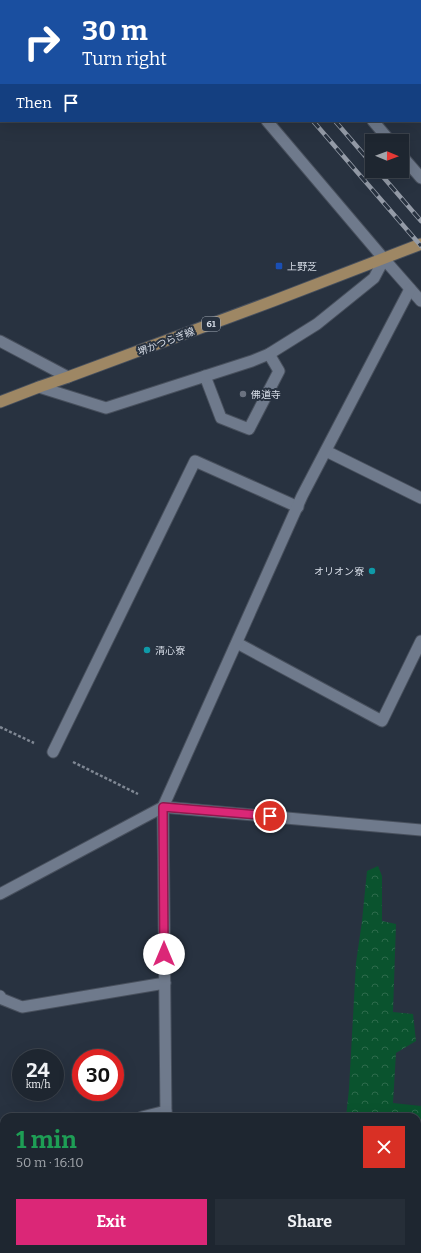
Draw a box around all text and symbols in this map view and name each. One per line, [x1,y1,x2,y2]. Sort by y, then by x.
text: 30 m [82,14,148,47]
icon: right [16,16,68,68]
text: Turn right [82,48,167,70]
icon: arrive [60,92,82,114]
text: Then [16,94,52,112]
north arrow [365,134,409,178]
map controls [365,134,409,178]
marker: 上野芝 [274,261,284,271]
place label: 上野芝 [287,261,317,273]
road number: 61 [202,317,220,331]
street label: 堺かつらぎ線 [136,326,197,358]
marker: 佛道寺 [238,389,248,399]
place label: 佛道寺 [250,389,281,401]
place label: オリオン寮 [314,566,364,578]
marker: オリオン寮 [367,566,377,576]
marker: 清心寮 [142,645,152,655]
place label: 清心寮 [155,645,185,657]
pin [253,799,287,833]
icon: arrive [259,805,281,827]
position arrow [143,933,185,975]
speed limit sign: 30 [72,1049,124,1101]
text: 24 [26,1058,50,1082]
text: km/h [26,1079,50,1091]
text: 1 min [16,1126,77,1154]
button: close [363,1126,405,1168]
text: 50 m · 16:10 [16,1155,83,1170]
button: Exit [16,1199,207,1245]
button: Share [215,1199,405,1245]

